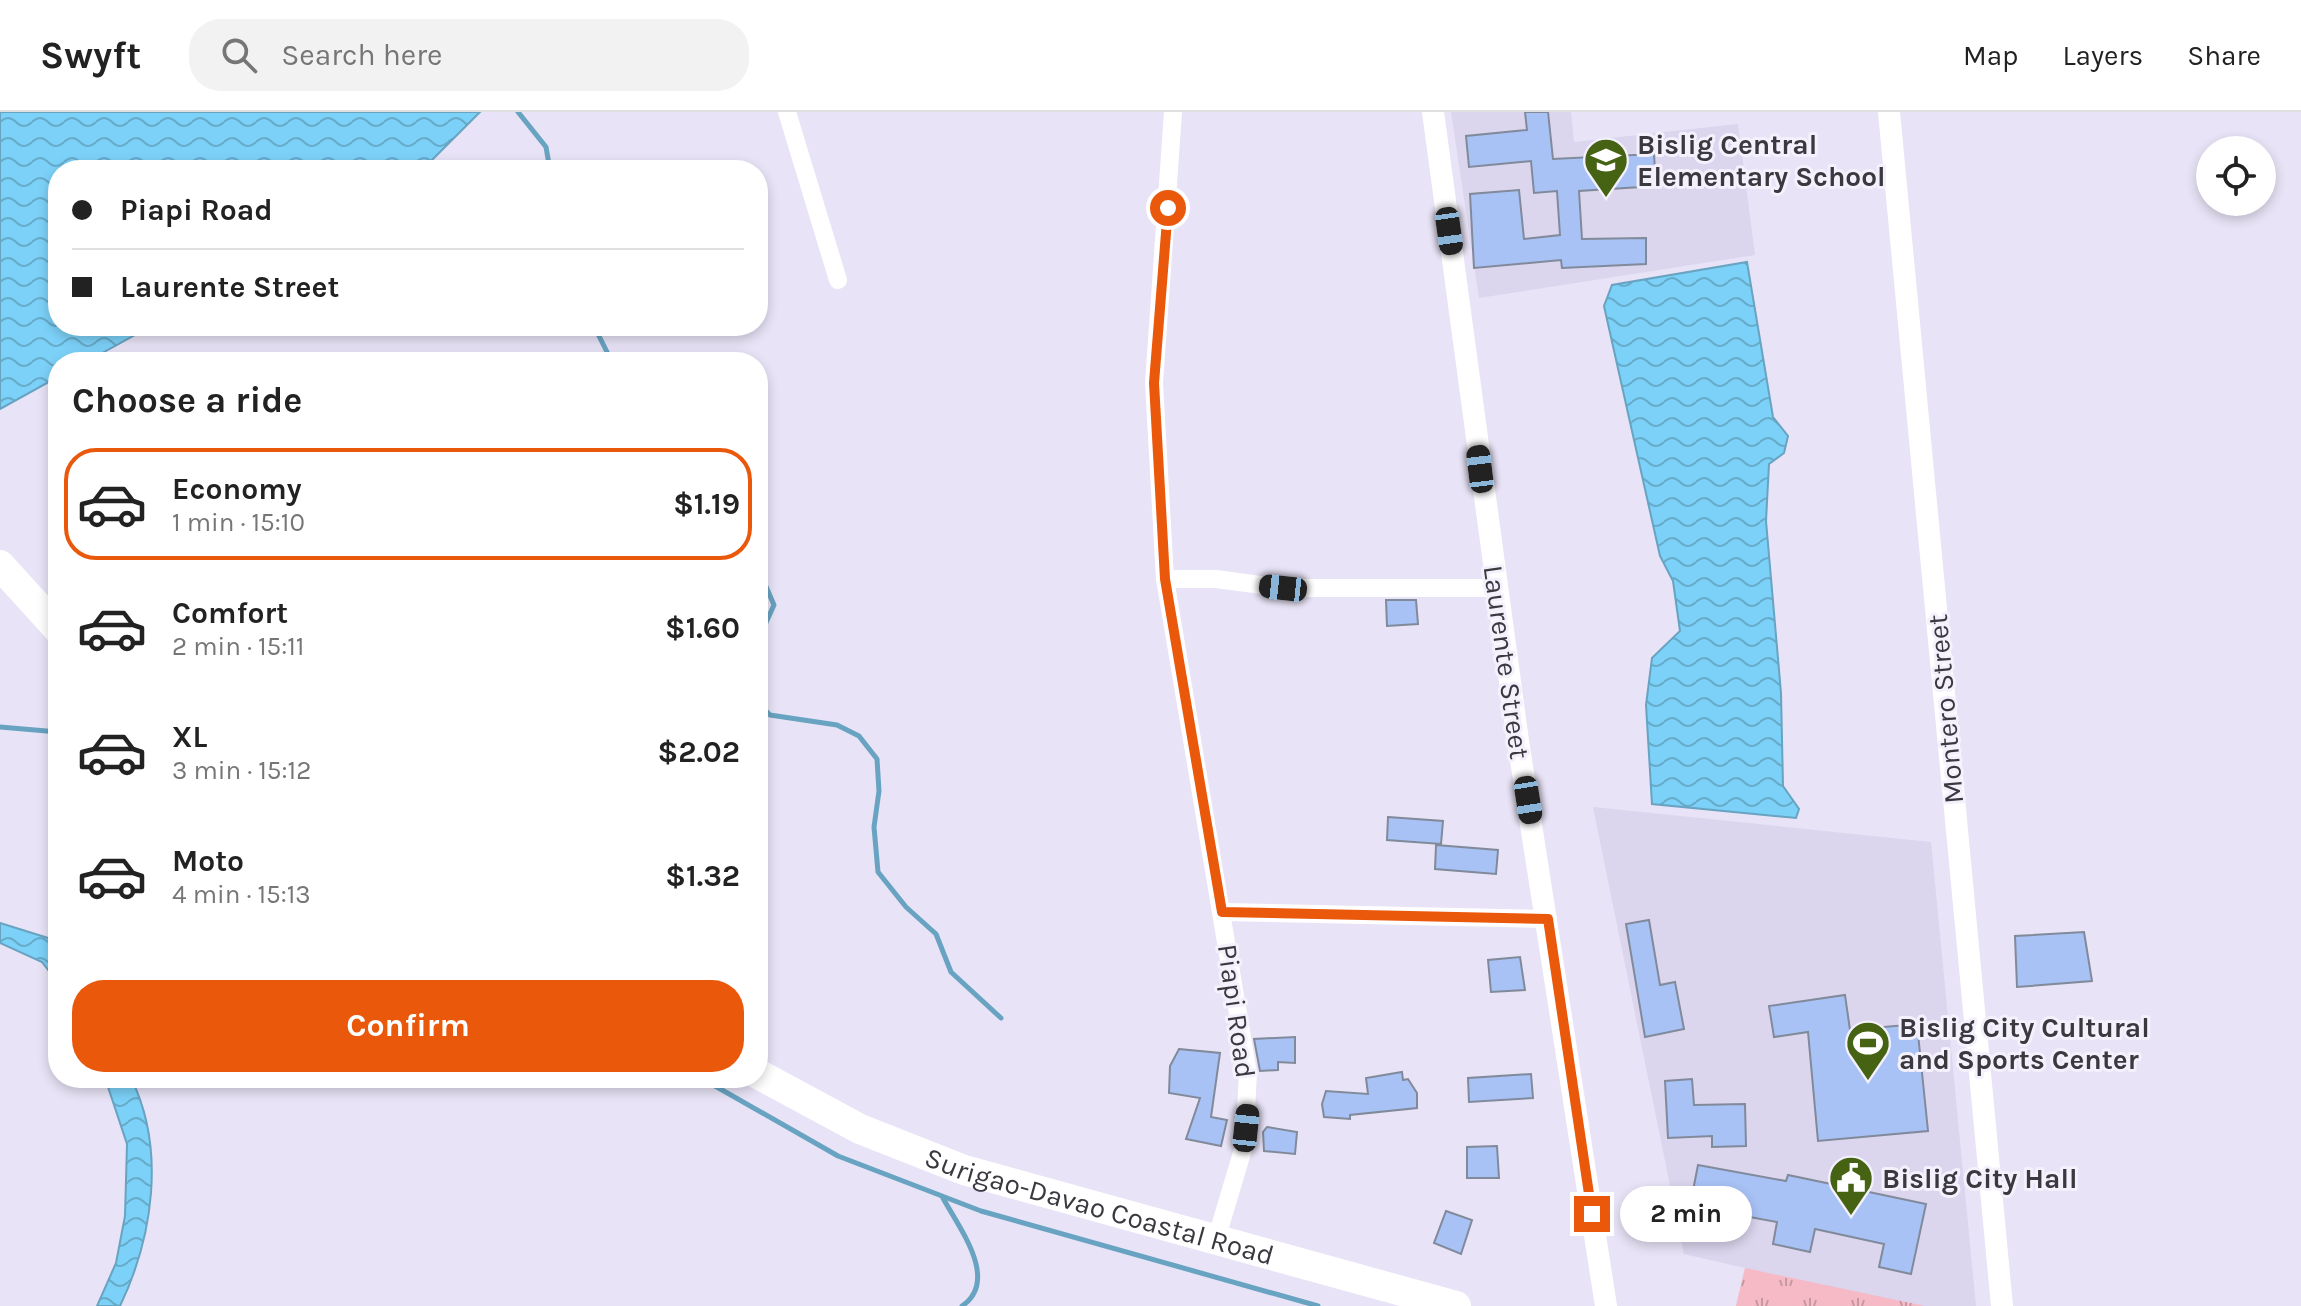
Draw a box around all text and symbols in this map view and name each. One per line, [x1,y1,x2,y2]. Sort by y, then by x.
search box [189,19,749,91]
text: Swyft [40,33,141,78]
icon: search [217,33,261,77]
text: Search here [281,37,443,73]
text: Map [1963,39,2018,72]
text: Layers [2062,39,2143,72]
text: Share [2187,39,2261,72]
place label: Bislig Central Elementary School [1637,128,1886,193]
school or university icon: Bislig Central Elementary School [1582,136,1630,199]
map controls [2196,136,2276,216]
button: locate [2196,136,2276,216]
route start [1150,190,1186,226]
text: Piapi Road [120,192,273,228]
car [1434,206,1464,256]
text: Laurente Street [120,269,339,305]
text: Choose a ride [72,379,302,421]
car [1465,444,1495,494]
icon: car [76,468,148,540]
text: Economy [172,471,302,507]
text: $1.19 [673,486,740,522]
text: 1 min · 15:10 [172,507,305,538]
street label: Laurente Street [1477,563,1536,761]
car [1258,574,1308,602]
icon: car [76,592,148,664]
text: Comfort [172,595,288,631]
text: $1.60 [665,610,740,646]
street label: Montero Street [1921,613,1970,805]
text: 2 min · 15:11 [172,631,304,662]
icon: car [76,716,148,788]
text: XL [172,719,207,755]
text: $2.02 [658,734,740,770]
text: 3 min · 15:12 [172,755,311,786]
car [1512,774,1544,826]
icon: car [76,840,148,912]
text: Moto [172,843,244,879]
text: $1.32 [665,858,740,894]
text: 4 min · 15:13 [172,879,311,910]
street label: Piapi Road [1211,942,1262,1080]
button: Confirm [72,980,744,1072]
place label: Bislig City Cultural and Sports Center [1899,1011,2150,1076]
sports icon: Bislig City Cultural and Sports Center [1844,1019,1892,1082]
car [1232,1103,1260,1153]
street label: Surigao-Davao Coastal Road [920,1140,1278,1272]
public building icon: Bislig City Hall [1827,1154,1875,1217]
place label: Bislig City Hall [1882,1162,2078,1195]
callout: 2 min [1620,1186,1752,1242]
route end [1574,1196,1610,1232]
text: 2 min [1650,1198,1722,1229]

